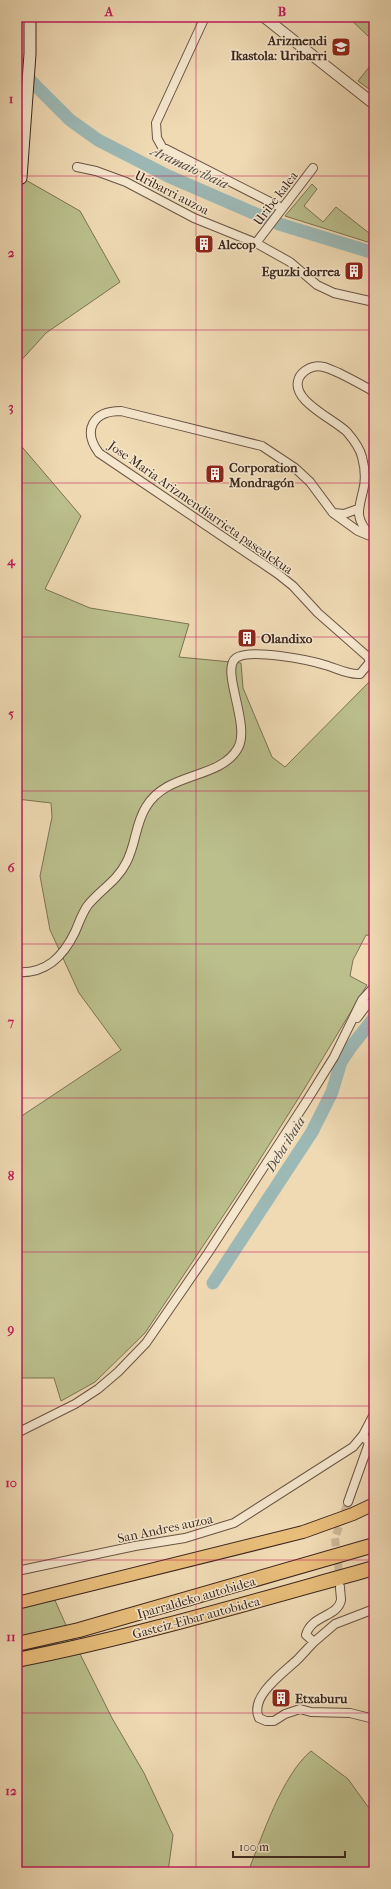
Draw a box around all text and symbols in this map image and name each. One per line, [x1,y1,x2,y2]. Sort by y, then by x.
text: A [104,4,114,19]
text: B [278,4,287,19]
place label: Arizmendi Ikastola: Uribarri [231,33,327,63]
school or university icon: Arizmendi Ikastola: Uribarri [330,36,352,58]
text: 1 [9,91,14,106]
water label: Aramaio ibaia [147,141,231,193]
street label: Uribarri auzoa [132,167,212,218]
street label: Uribe kalea [250,167,301,228]
building icon: Alecop [193,233,215,255]
place label: Alecop [217,237,256,253]
text: 2 [8,245,15,260]
building icon: Eguzki dorrea [343,260,365,282]
place label: Eguzki dorrea [261,264,341,280]
text: 3 [8,399,14,415]
street label: Jose Maria Arizmendiarrieta pasealekua [105,437,296,578]
place label: Corporation Mondragón [228,460,298,491]
building icon: Corporation Mondragón [204,463,226,485]
text: 4 [6,553,16,569]
building icon: Olandixo [236,627,258,649]
place label: Olandixo [261,631,313,646]
text: 5 [8,706,14,721]
text: 6 [7,860,15,875]
text: 7 [7,1014,15,1029]
water label: Deba ibaia [261,1114,309,1176]
text: 8 [8,1168,15,1183]
text: 9 [7,1321,15,1337]
text: 10 [5,1475,17,1490]
street label: San Andres auzoa [116,1511,215,1546]
street label: Iparraldeko autobidea [135,1573,258,1622]
street label: Gasteiz-Eibar autobidea [131,1593,262,1642]
text: 11 [6,1629,16,1644]
building icon: Etxaburu [270,1687,292,1709]
place label: Etxaburu [295,1691,348,1706]
text: 12 [5,1783,17,1798]
scale bar [233,1833,345,1859]
text: 100 m [239,1840,269,1854]

